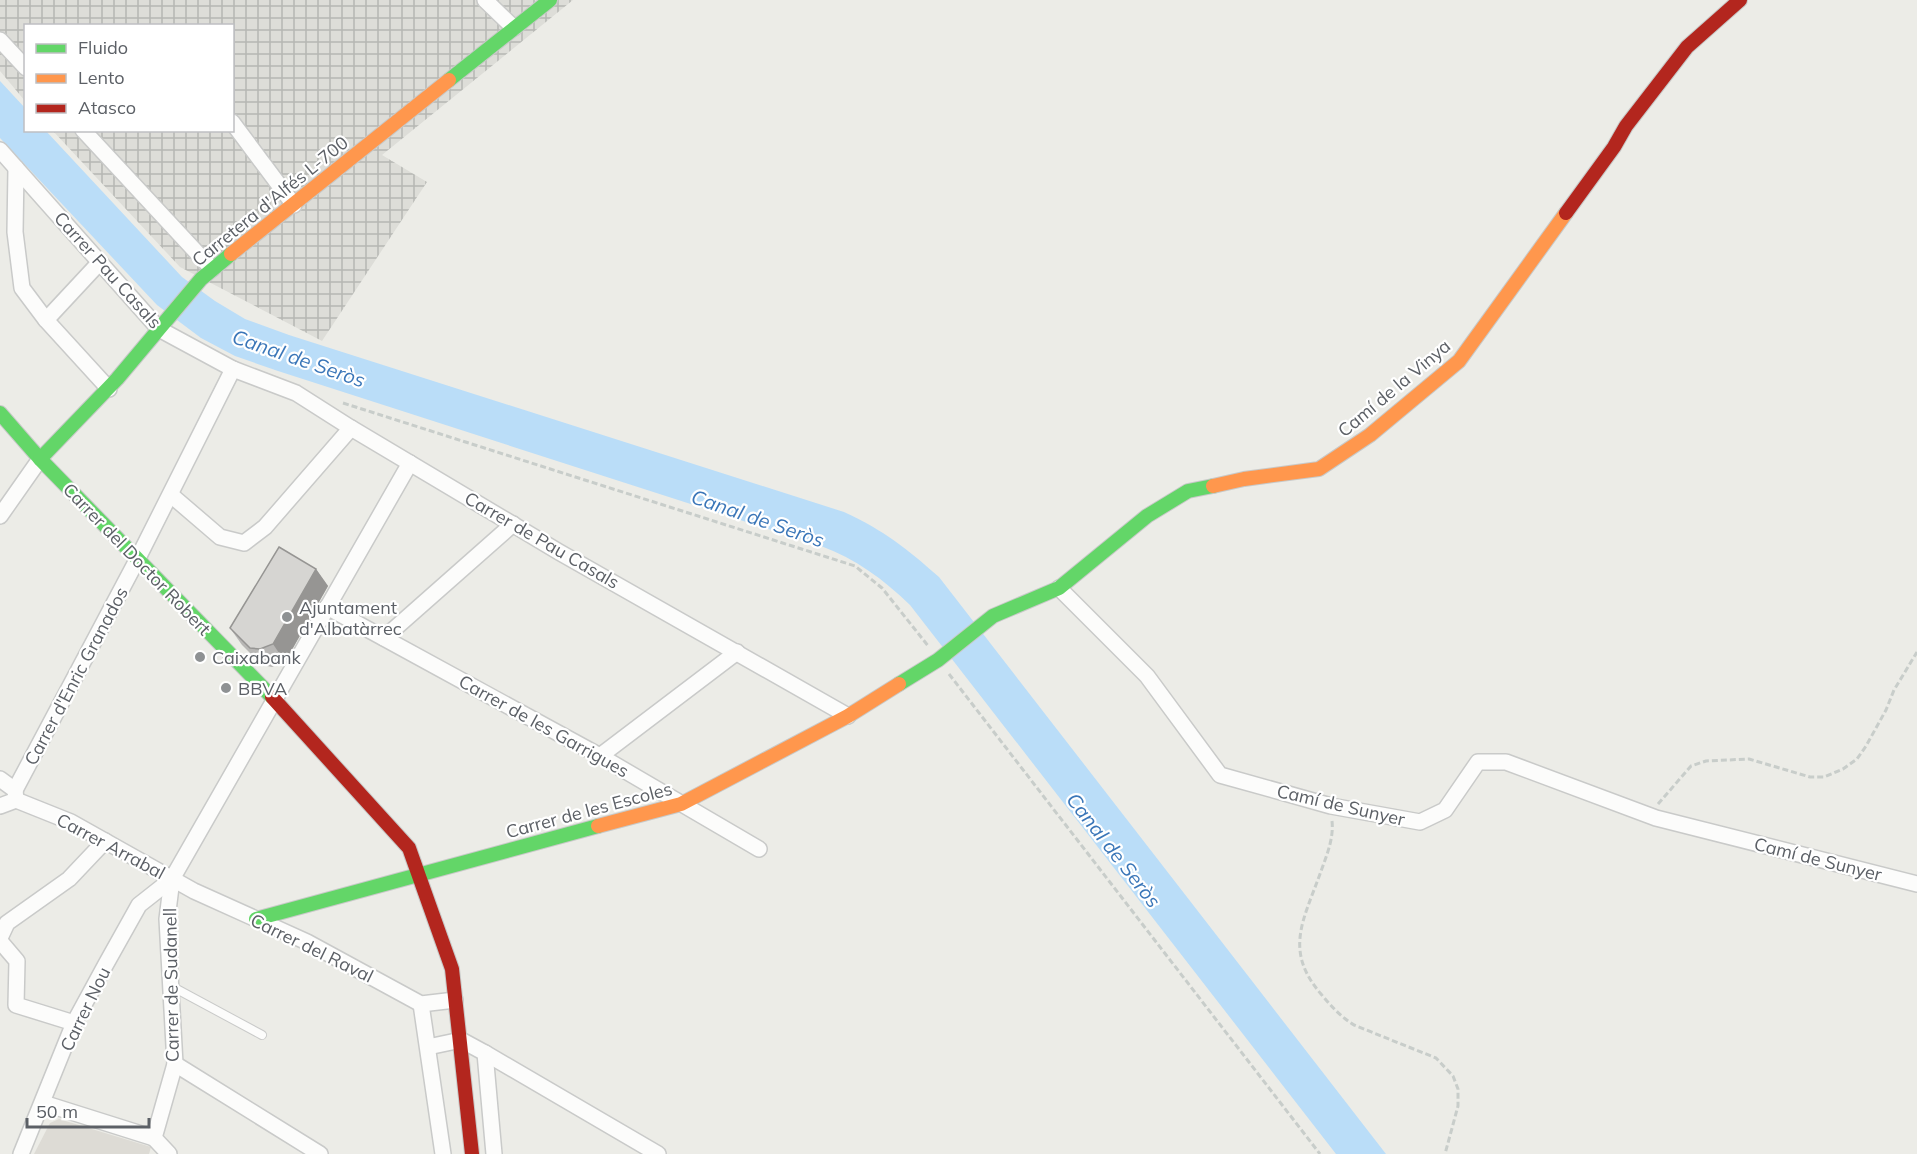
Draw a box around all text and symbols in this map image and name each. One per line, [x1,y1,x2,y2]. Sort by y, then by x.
legend [24,24,234,132]
text: Fluido [78,36,128,59]
text: Lento [78,66,125,89]
text: Atasco [78,96,136,119]
street label: Carretera d'Alfés L-700 [187,131,353,271]
street label: Carrer Pau Casals [49,207,167,333]
water label: Canal de Seròs [229,324,369,392]
street label: Camí de la Vinya [1333,334,1455,442]
street label: Carrer del Doctor Robert [58,478,216,640]
water label: Canal de Seròs [688,484,828,552]
street label: Carrer de Pau Casals [460,486,624,594]
street label: Carrer d'Enric Granados [19,583,133,769]
place label: Ajuntament d'Albatàrrec [299,596,402,640]
marker: Ajuntament d'Albatàrrec [280,610,294,624]
place label: Caixabank [212,646,302,669]
marker: Caixabank [193,650,207,664]
street label: Carrer de les Garrigues [455,670,633,782]
place label: BBVA [238,677,287,700]
marker: BBVA [219,681,233,695]
street label: Carrer de les Escoles [503,777,675,843]
street label: Camí de Sunyer [1275,779,1408,831]
water label: Canal de Seròs [1061,788,1167,913]
street label: Carrer Arrabal [53,808,169,884]
street label: Camí de Sunyer [1752,832,1885,886]
street label: Carrer de Sudanell [158,908,184,1062]
street label: Carrer del Raval [247,908,377,988]
street label: Carrer Nou [55,963,115,1055]
scale bar [27,1091,148,1129]
text: 50 m [36,1100,78,1123]

